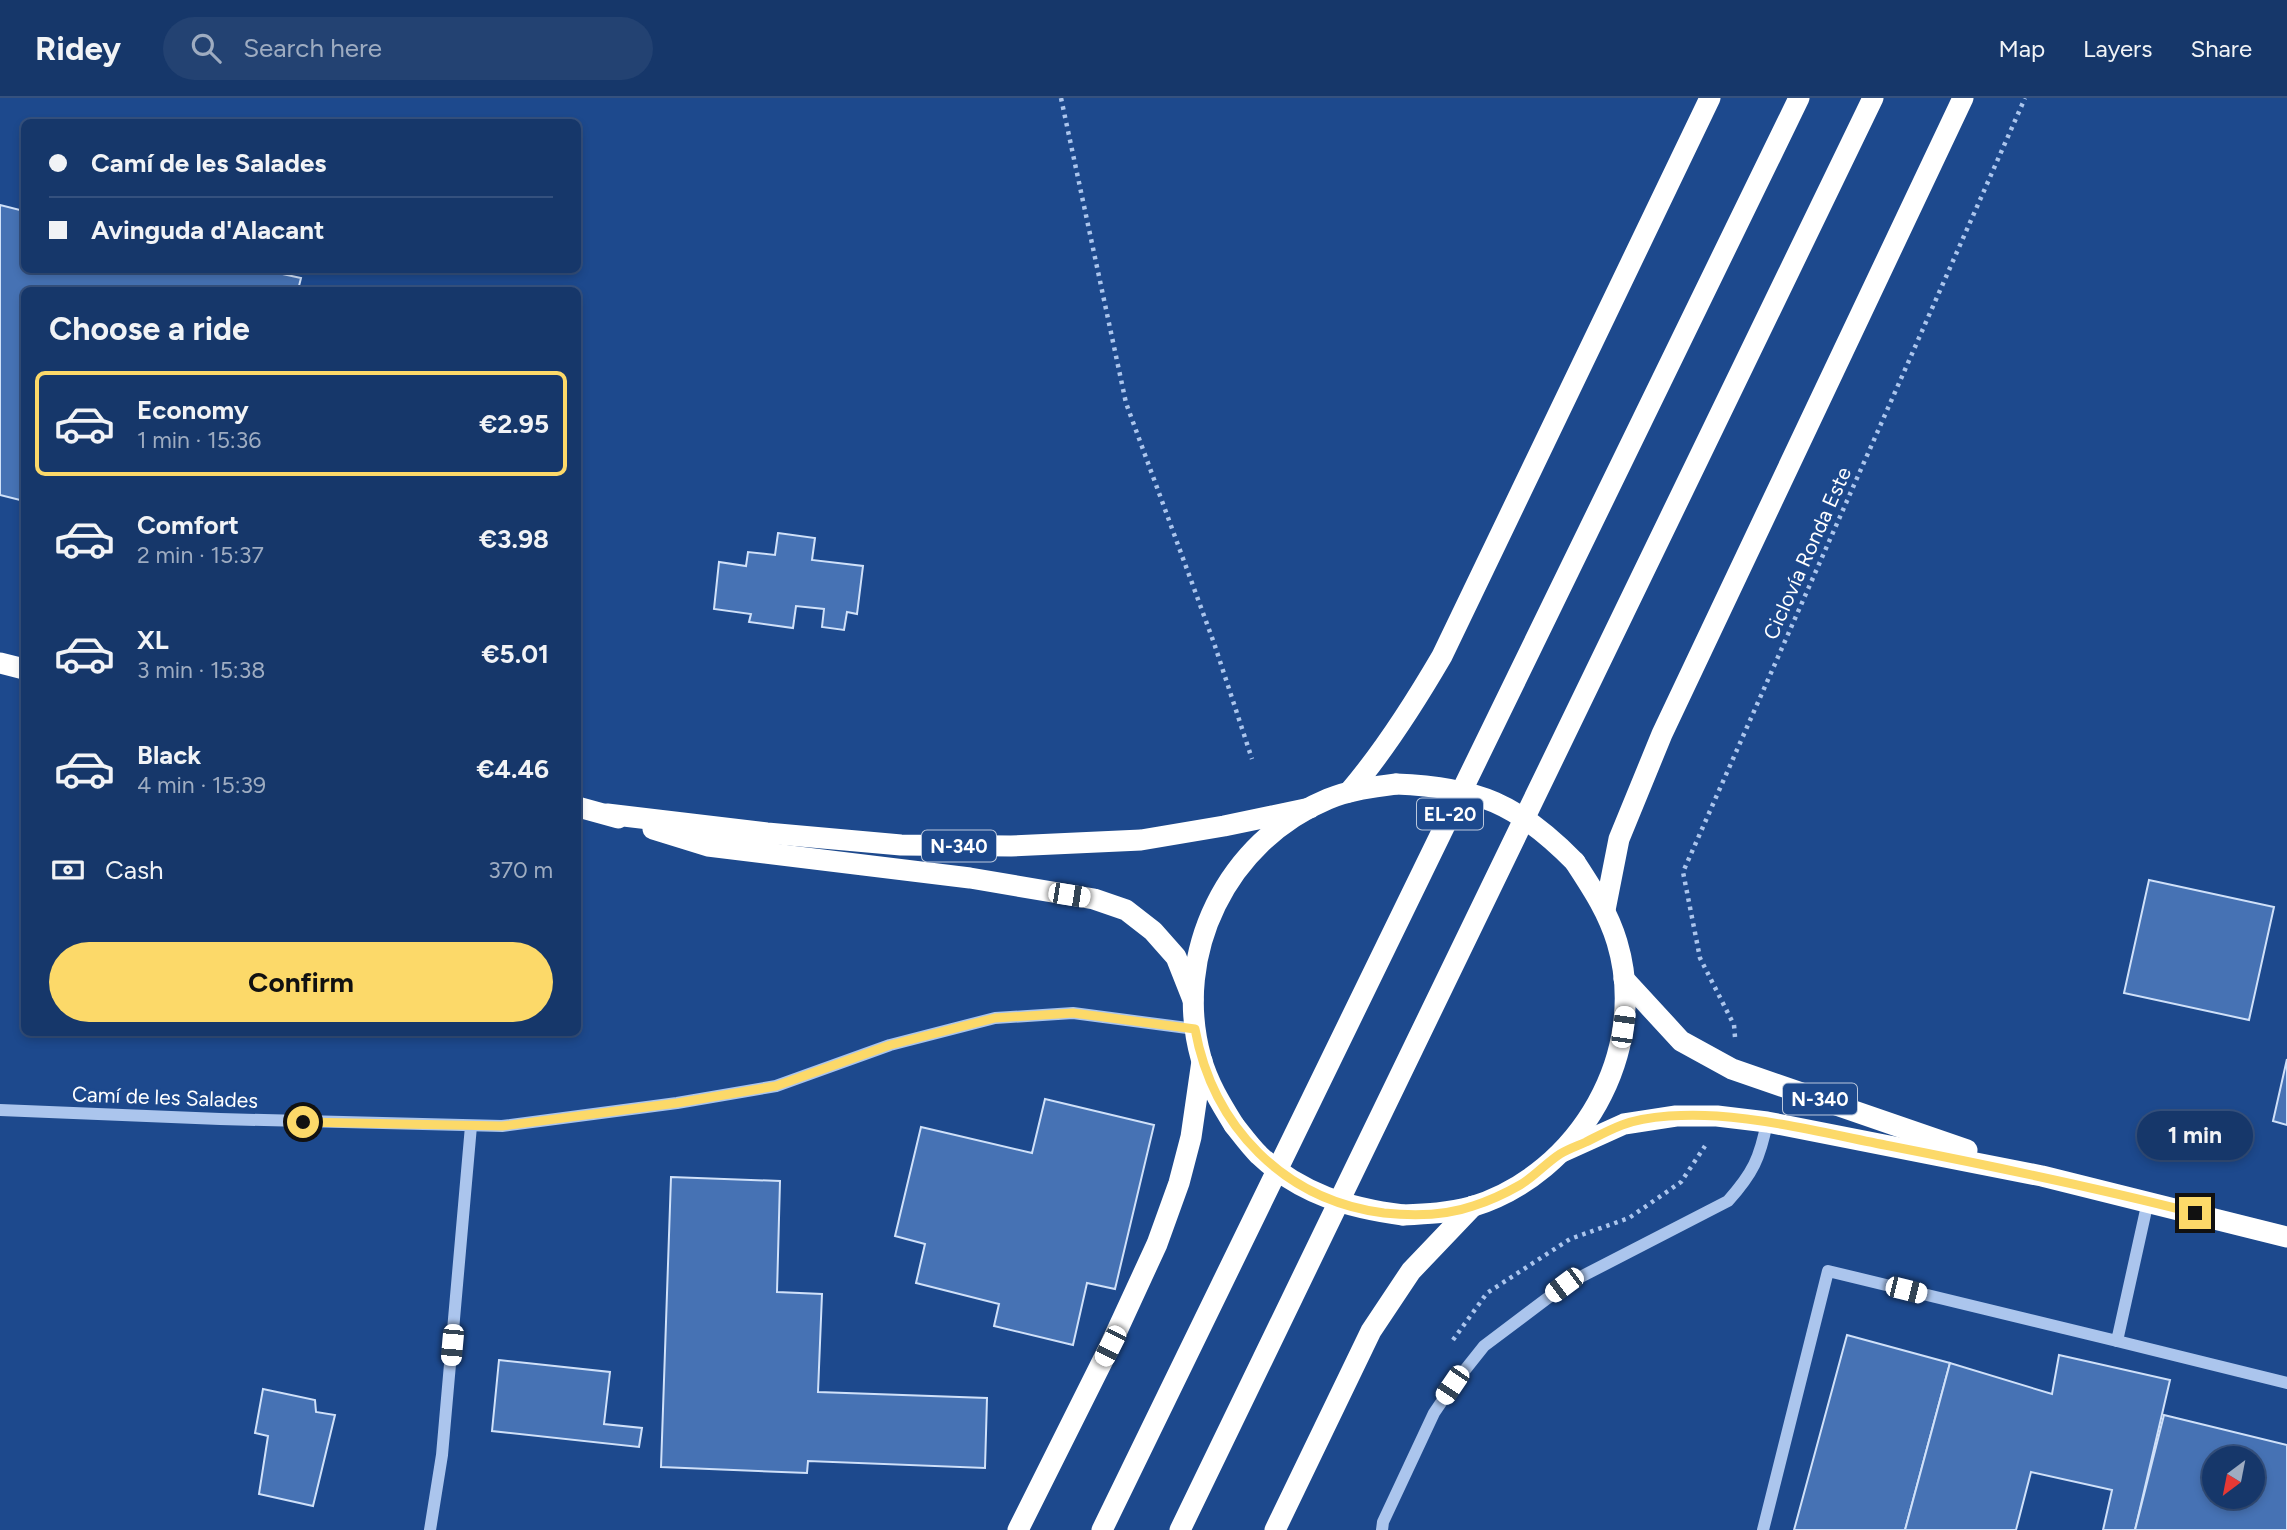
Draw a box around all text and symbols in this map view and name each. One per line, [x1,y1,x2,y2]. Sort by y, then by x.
search box [163,17,653,80]
text: Ridey [35,29,121,68]
icon: search [187,29,225,67]
text: Search here [243,32,382,64]
text: Map [1998,34,2045,63]
text: Layers [2083,34,2152,63]
text: Share [2190,34,2252,63]
text: Camí de les Salades [91,147,326,179]
text: Avinguda d'Alacant [91,214,324,246]
text: Choose a ride [49,310,250,348]
icon: car [53,392,116,455]
text: Economy [137,394,249,426]
text: €2.95 [479,408,549,440]
text: 1 min · 15:36 [137,426,261,454]
street label: Ciclovía Ronda Este [1758,463,1856,643]
icon: car [53,507,116,570]
text: Comfort [137,509,239,541]
text: €3.98 [479,523,549,555]
text: 2 min · 15:37 [137,541,264,569]
icon: car [53,622,116,685]
text: XL [137,624,169,656]
text: €5.01 [482,638,549,670]
text: 3 min · 15:38 [137,656,265,684]
icon: car [53,737,116,800]
text: Black [137,739,201,771]
text: €4.46 [476,753,549,785]
text: 4 min · 15:39 [137,771,266,799]
road number: EL-20 [1417,799,1483,830]
road number: N-340 [922,831,996,862]
icon: cash [49,851,87,889]
text: Cash [105,854,164,886]
text: 370 m [488,856,553,884]
car [1047,881,1092,909]
button: Confirm [49,942,553,1022]
car [1610,1005,1637,1049]
street label: Camí de les Salades [71,1081,259,1113]
road number: N-340 [1783,1084,1857,1114]
route start [287,1106,319,1138]
callout: 1 min [2137,1112,2253,1160]
text: 1 min [2168,1121,2222,1149]
route end [2179,1197,2211,1229]
car [1541,1264,1588,1306]
car [1884,1275,1929,1305]
car [440,1323,465,1367]
car [1092,1323,1129,1369]
car [1432,1362,1473,1408]
north arrow [2202,1446,2264,1508]
map controls [2202,1446,2265,1509]

